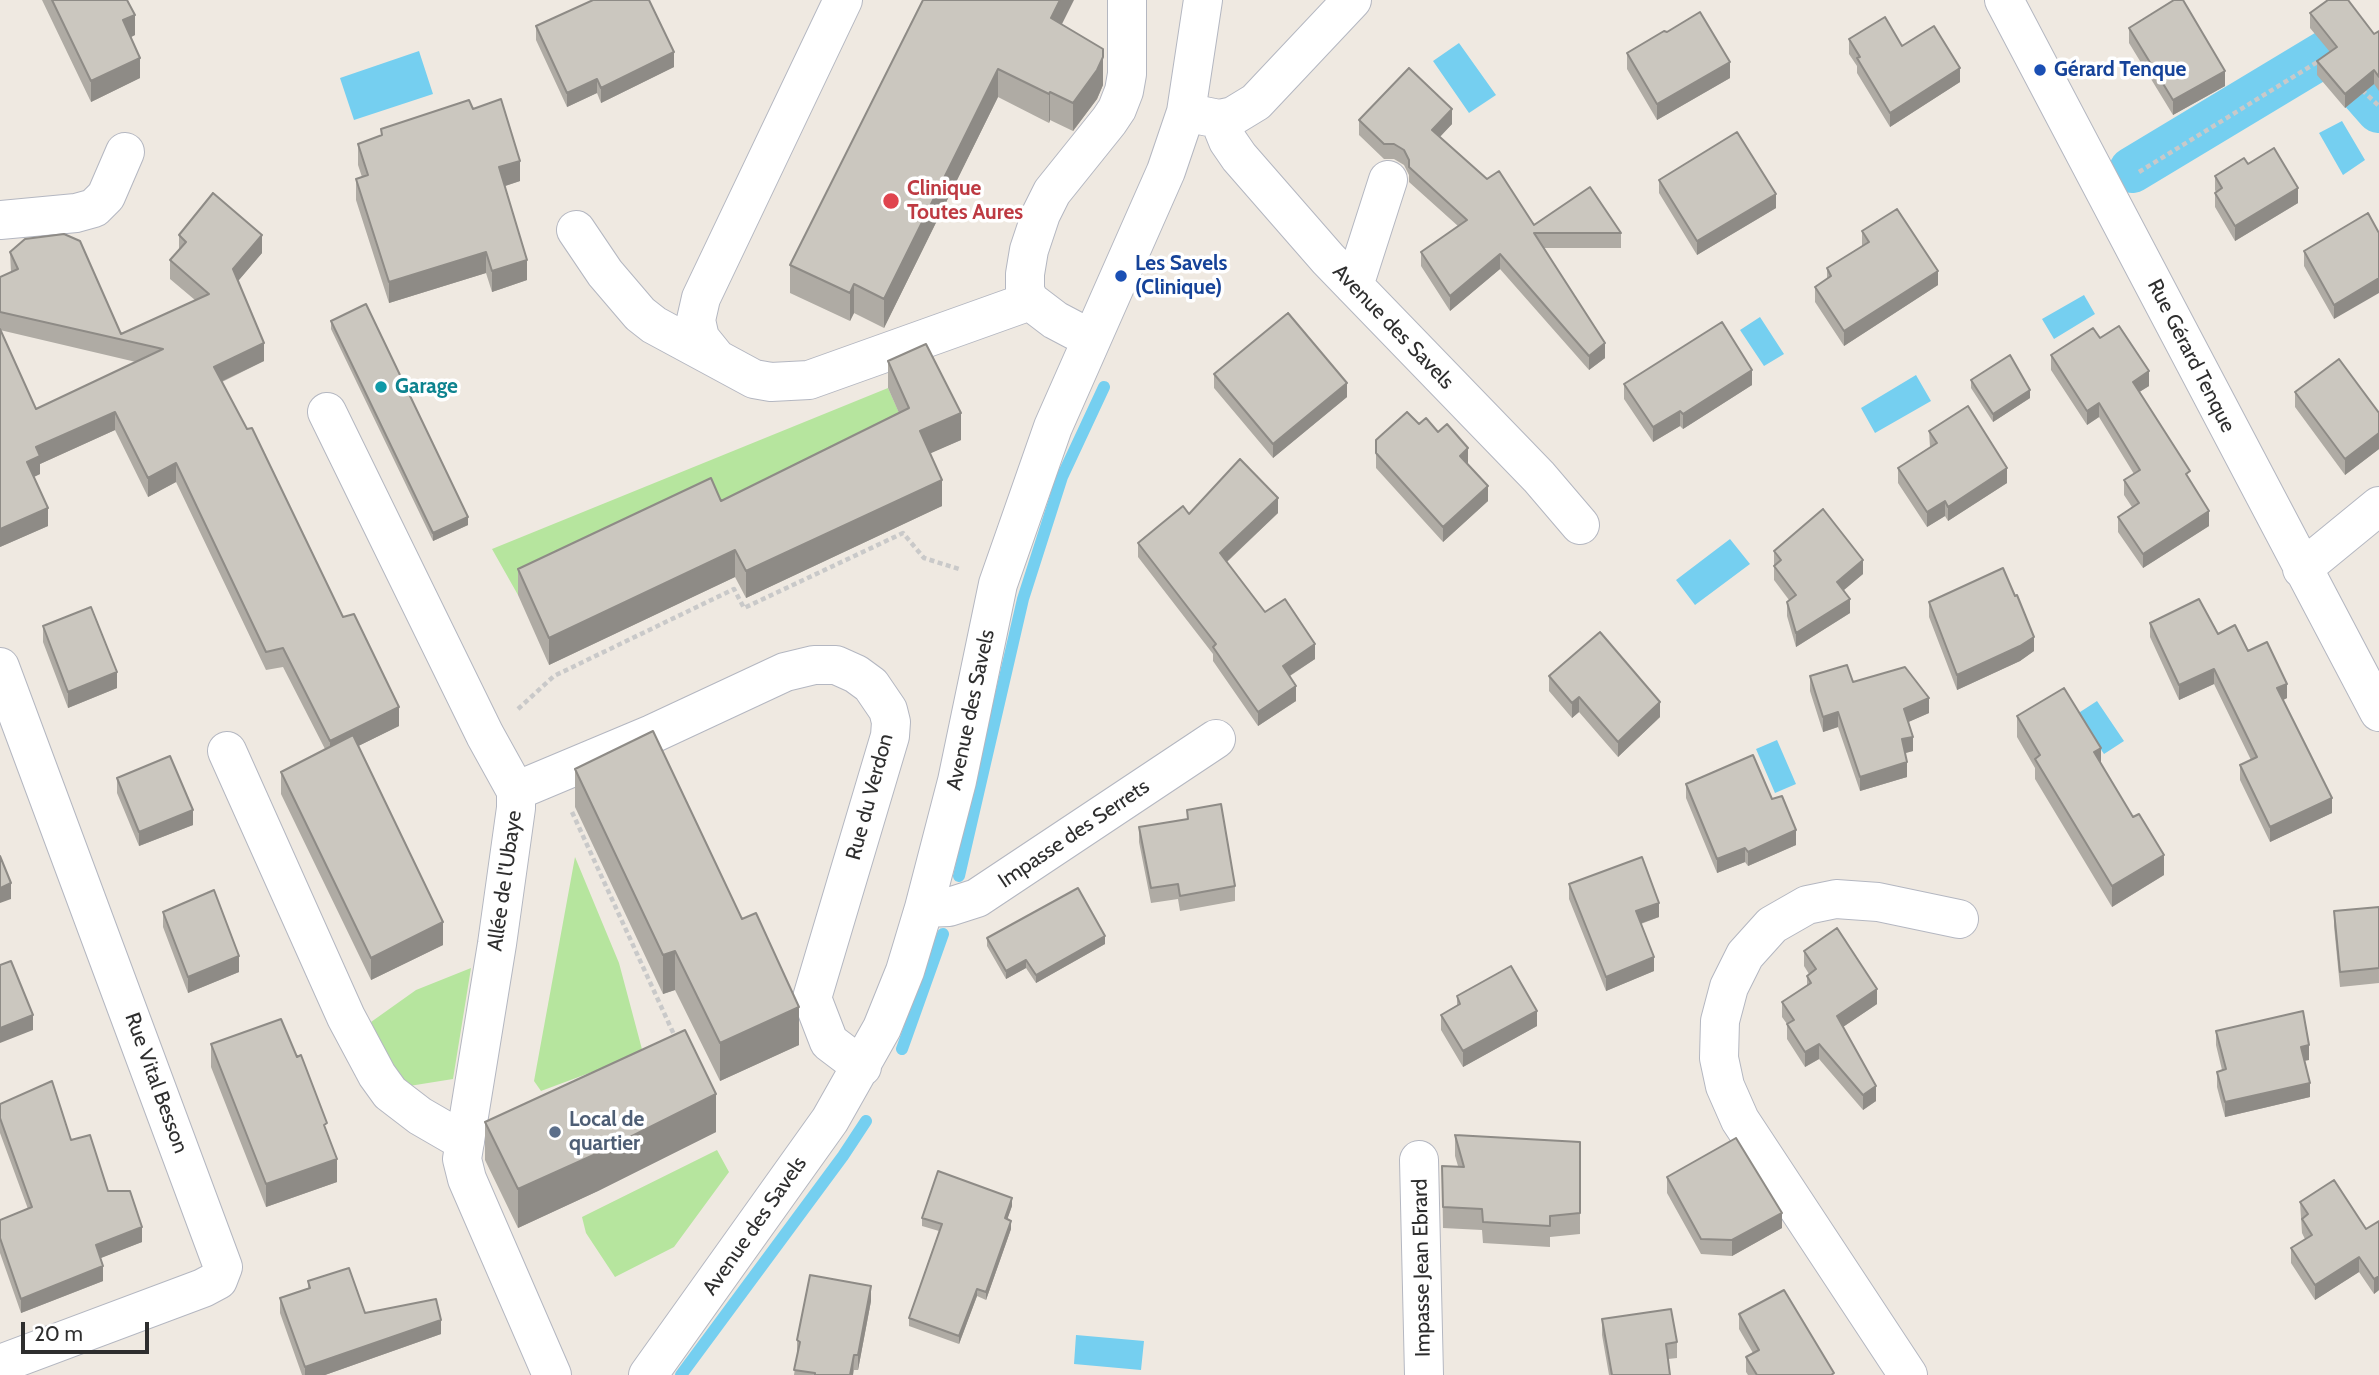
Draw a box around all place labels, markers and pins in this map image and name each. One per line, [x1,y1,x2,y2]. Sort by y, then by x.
place label: Gérard Tenque [2054,57,2186,83]
marker: Gérard Tenque [2032,62,2048,78]
place label: Clinique Toutes Aures [907,176,1023,226]
marker: Clinique Toutes Aures [881,191,901,211]
place label: Les Savels (Clinique) [1135,251,1228,301]
marker: Les Savels (Clinique) [1113,268,1129,284]
place label: Garage [395,374,458,400]
marker: Garage [373,379,389,395]
place label: Local de quartier [569,1107,644,1157]
marker: Local de quartier [547,1124,563,1140]

